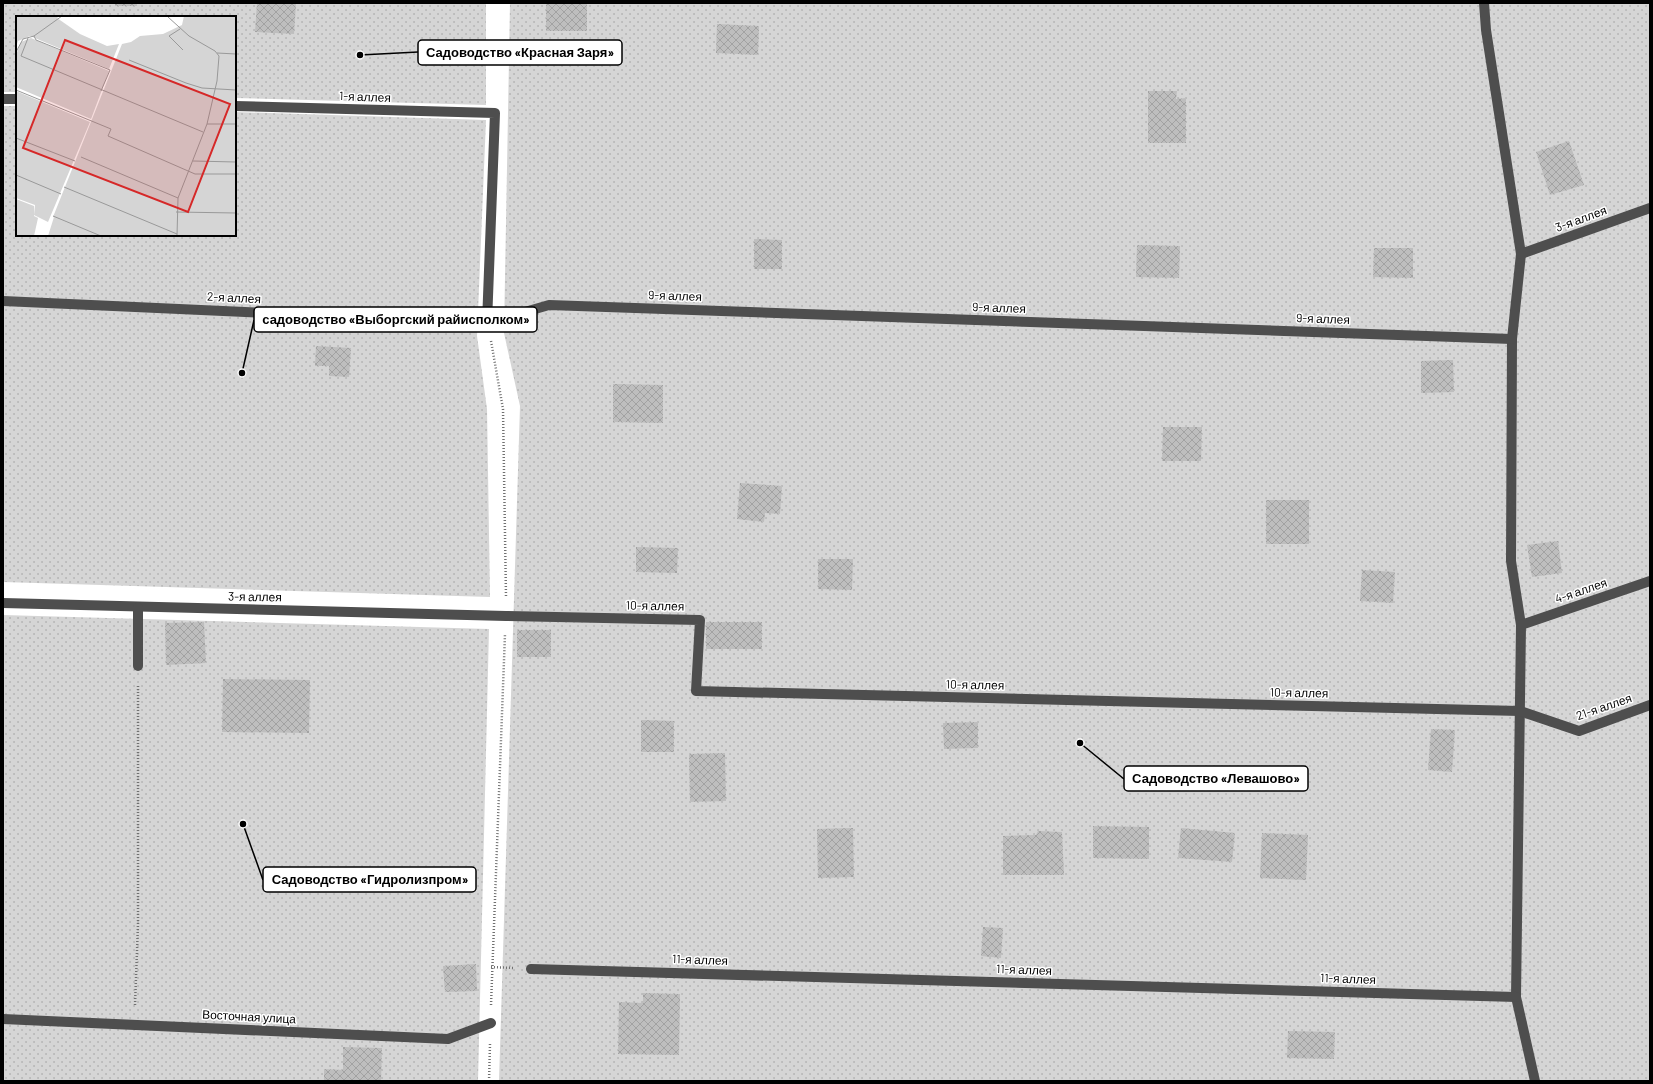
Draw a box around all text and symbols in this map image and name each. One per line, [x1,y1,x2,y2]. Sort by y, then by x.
inset map [16,16,236,236]
callout: Садоводство «Красная Заря» [418,40,622,65]
text: Садоводство «Красная Заря» [426,44,614,60]
street label: 1-я аллея [339,88,391,104]
street label: 3-я аллея [1553,202,1608,234]
street label: 9-я аллея [648,287,702,303]
street label: 2-я аллея [207,289,261,305]
street label: 9-я аллея [972,299,1026,315]
callout: садоводство «Выборгский райисполком» [254,307,537,332]
street label: 9-я аллея [1296,310,1350,326]
text: садоводство «Выборгский райисполком» [262,311,530,327]
street label: 4-я аллея [1553,575,1609,605]
street label: 3-я аллея [228,589,282,603]
street label: 10-я аллея [626,597,684,613]
street label: 10-я аллея [946,676,1004,692]
street label: 10-я аллея [1270,684,1328,700]
street label: 21-я аллея [1574,690,1633,722]
callout: Садоводство «Левашово» [1124,766,1308,791]
text: Садоводство «Левашово» [1132,770,1300,786]
callout: Садоводство «Гидролизпром» [263,867,476,892]
text: Садоводство «Гидролизпром» [272,871,468,887]
street label: 11-я аллея [672,951,728,967]
street label: 11-я аллея [996,961,1052,977]
street label: 11-я аллея [1320,970,1376,986]
street label: Восточная улица [202,1007,297,1026]

